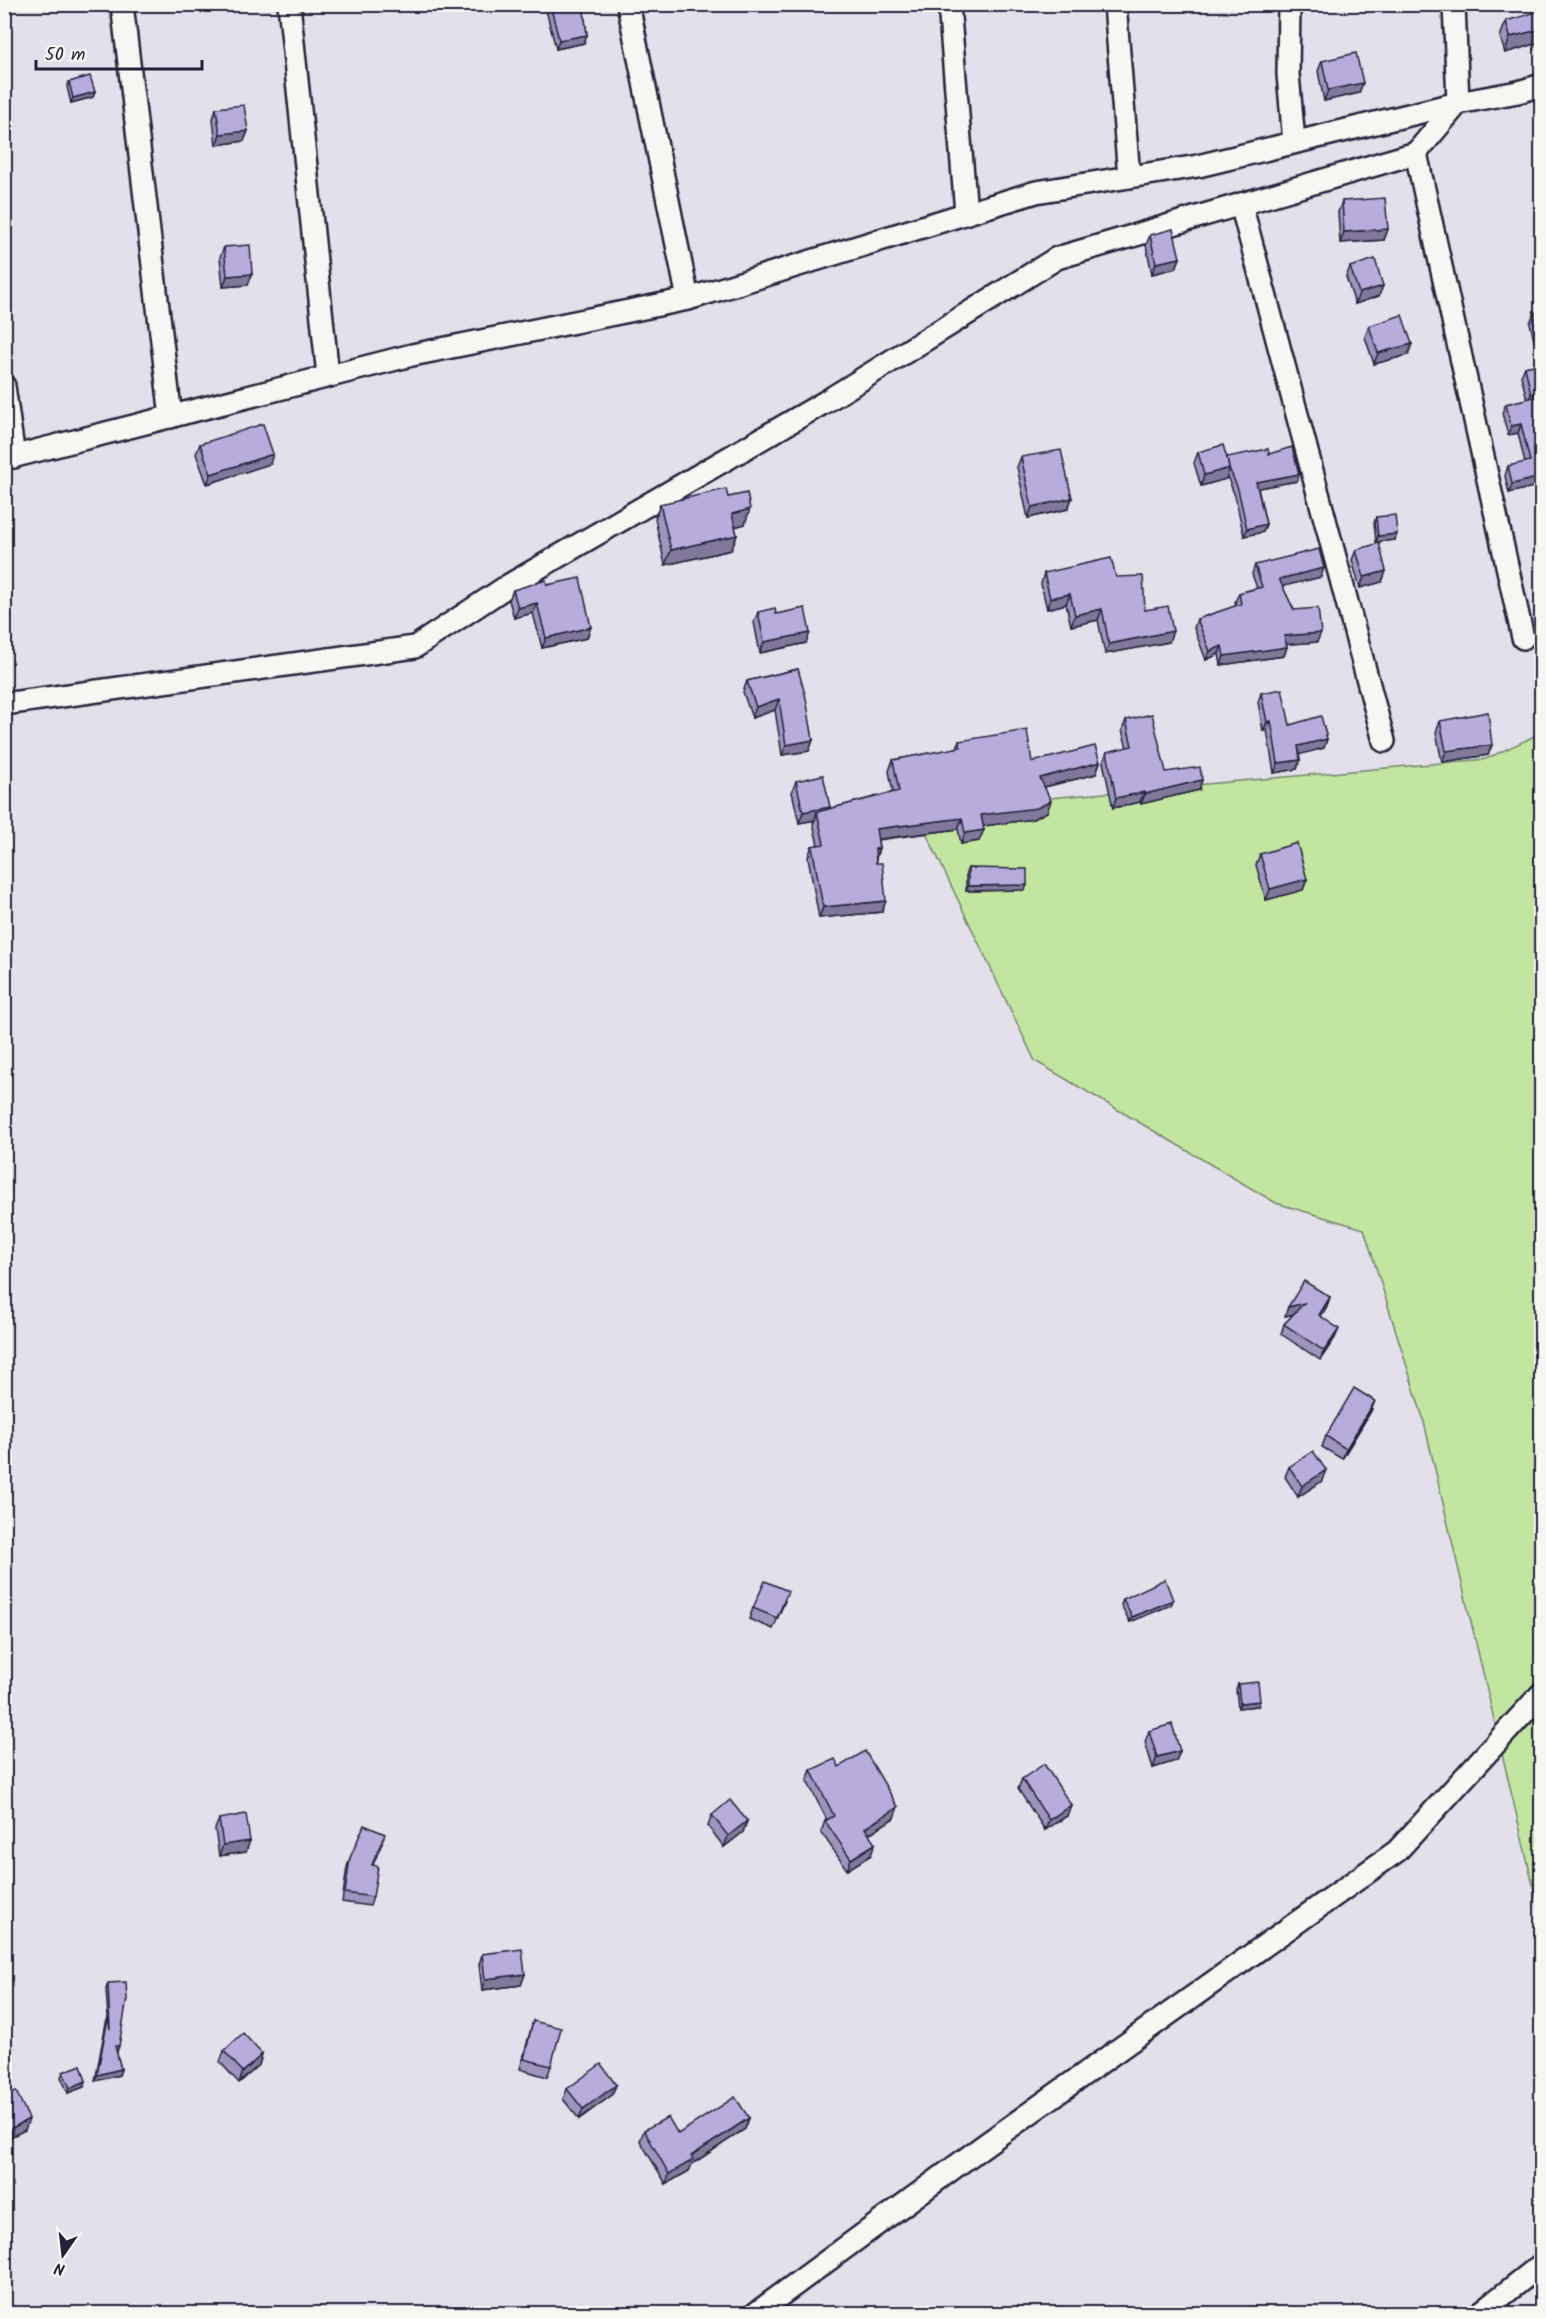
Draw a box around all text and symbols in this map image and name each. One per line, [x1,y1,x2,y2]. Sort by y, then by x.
scale bar [36,33,202,71]
text: 50 m [45,41,85,70]
north arrow [33,2225,93,2285]
text: N [52,2255,68,2281]

